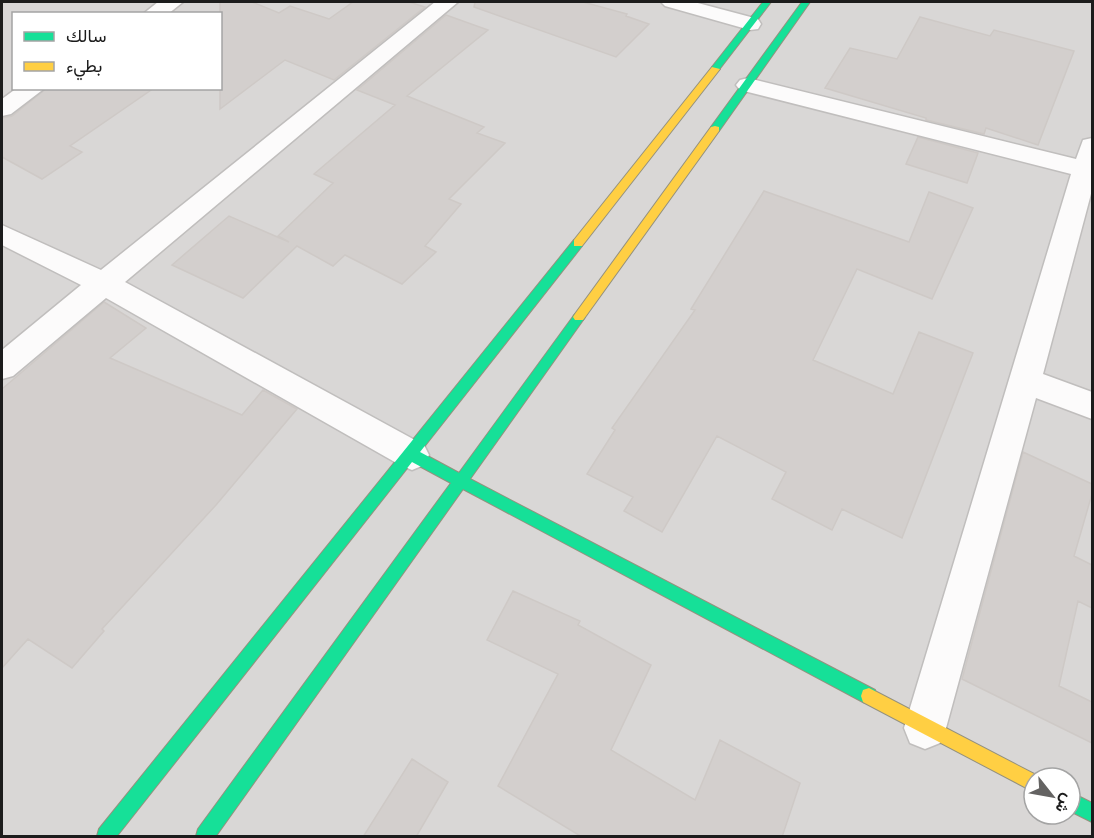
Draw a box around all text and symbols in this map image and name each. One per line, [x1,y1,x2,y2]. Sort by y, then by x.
legend [12,12,222,90]
text: سالك [66,25,106,47]
text: بطيء [66,55,102,81]
north arrow [1022,766,1082,826]
text: ش [1051,790,1078,817]

